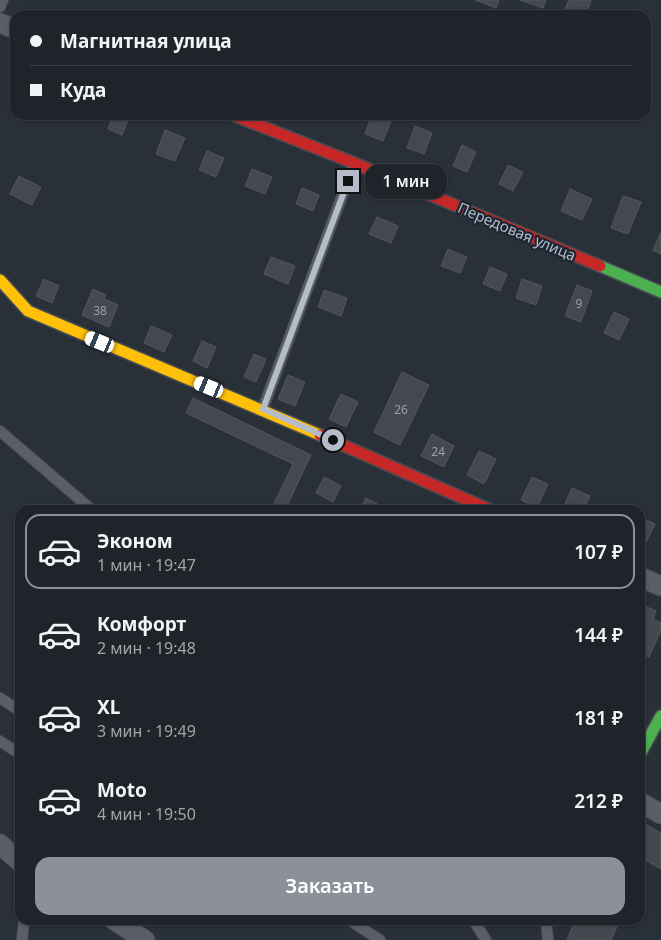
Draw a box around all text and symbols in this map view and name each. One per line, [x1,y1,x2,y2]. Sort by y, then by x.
text: Магнитная улица [60,28,232,54]
text: Куда [60,77,106,103]
callout: 1 мин [366,164,448,198]
route end [337,170,359,192]
text: 1 мин [383,170,430,192]
street label: Передовая улица [455,197,579,265]
house number: 9 [576,295,583,312]
house number: 38 [93,302,107,319]
car [83,329,116,355]
car [192,374,225,400]
house number: 26 [394,401,408,418]
route start [322,429,344,451]
house number: 24 [431,443,445,460]
text: Эконом [97,528,173,554]
icon: car [37,529,82,574]
text: 107 ₽ [574,539,623,565]
text: 1 мин · 19:47 [97,554,196,576]
text: Комфорт [97,611,186,637]
icon: car [37,612,82,657]
text: 144 ₽ [574,622,623,648]
text: 2 мин · 19:48 [97,637,196,659]
text: XL [97,694,120,720]
icon: car [37,695,82,740]
text: 181 ₽ [574,705,623,731]
text: 3 мин · 19:49 [97,720,196,742]
text: Moto [97,777,147,803]
icon: car [37,778,82,823]
text: 212 ₽ [574,788,623,814]
text: 4 мин · 19:50 [97,803,196,825]
button: Заказать [35,857,625,915]

